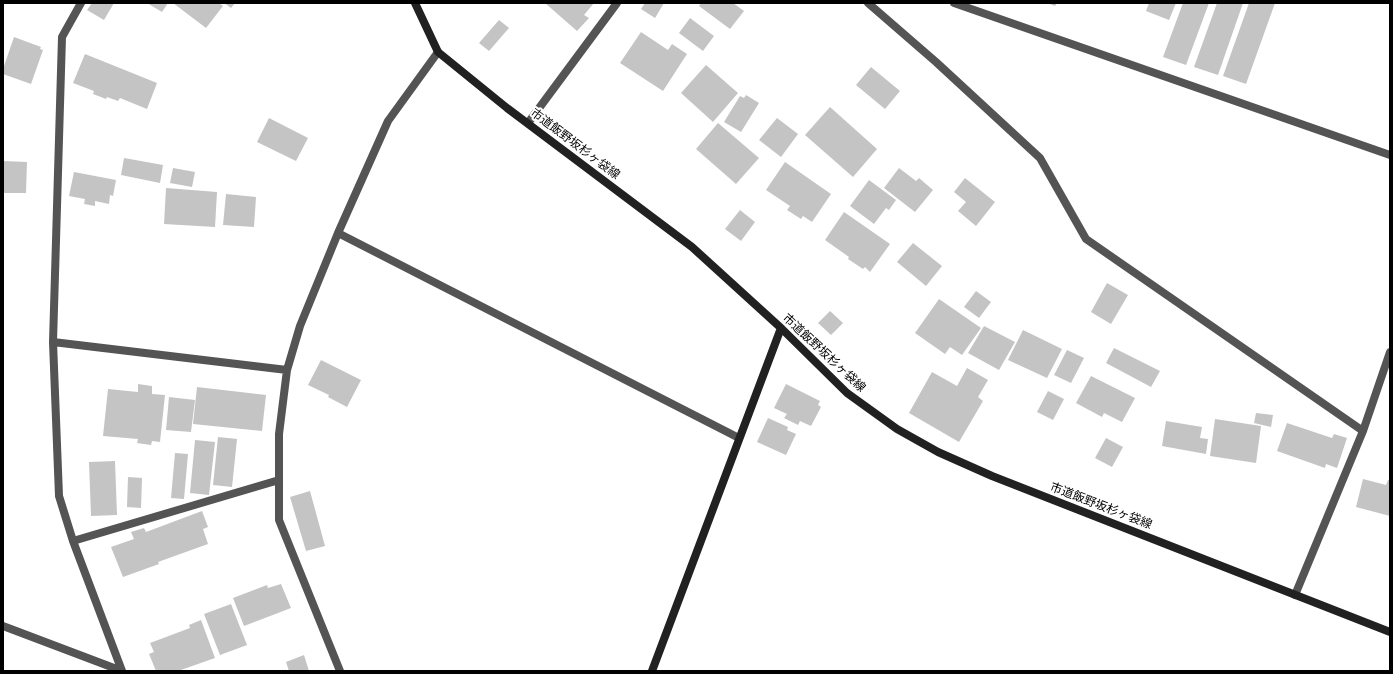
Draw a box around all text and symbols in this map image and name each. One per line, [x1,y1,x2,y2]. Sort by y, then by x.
street label: 市道飯野坂杉ヶ袋線 [528,106,622,182]
street label: 市道飯野坂杉ヶ袋線 [780,311,868,395]
street label: 市道飯野坂杉ヶ袋線 [1048,480,1154,532]

